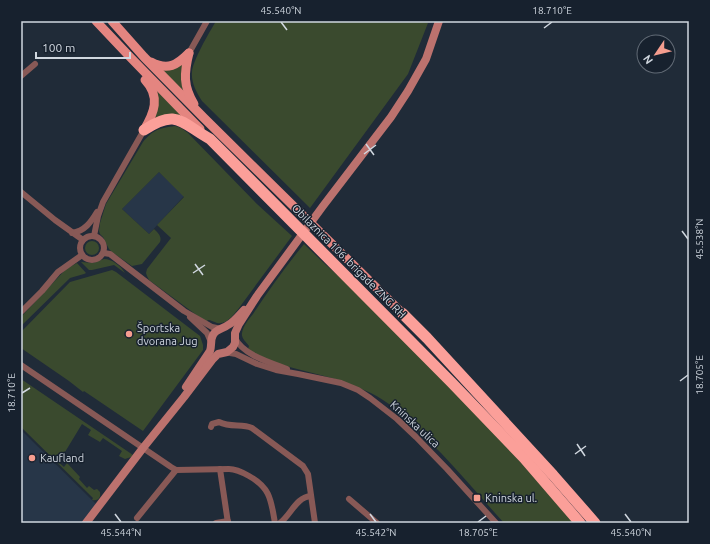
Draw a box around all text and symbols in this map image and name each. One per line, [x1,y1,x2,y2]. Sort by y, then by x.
text: 45.540°N [260,5,302,16]
text: 18.710°E [532,5,572,16]
scale bar [36,34,130,60]
north arrow [636,34,676,74]
text: 100 m [42,41,75,54]
text: N [641,53,655,67]
street label: Obilaznica 106. brigade ZNG RH [290,202,408,320]
text: 45.538°N [694,218,705,260]
place label: Športska dvorana Jug [137,321,198,347]
marker: Športska dvorana Jug [124,329,134,339]
text: 18.705°E [694,355,705,395]
text: 18.710°E [6,373,17,413]
street label: Kninska ulica [388,398,442,450]
place label: Kaufland [40,452,84,464]
marker: Kaufland [27,453,37,463]
place label: Kninska ul. [485,492,537,504]
marker: Kninska ul. [472,493,482,503]
text: 45.544°N [100,527,142,538]
text: 45.542°N [355,527,397,538]
text: 18.705°E [458,527,498,538]
text: 45.540°N [610,527,652,538]

